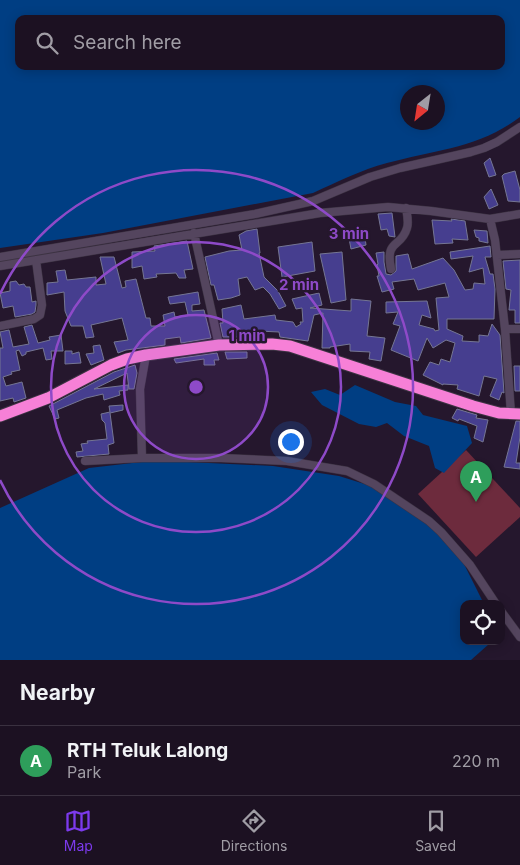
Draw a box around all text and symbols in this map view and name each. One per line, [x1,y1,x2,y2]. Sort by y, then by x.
search box [15,15,505,70]
icon: search [33,29,61,57]
text: Search here [73,31,182,54]
north arrow [400,85,445,130]
text: 3 min [329,224,369,243]
text: 2 min [279,275,319,294]
text: 1 min [228,326,266,345]
centre of rings [187,378,205,396]
your location [278,429,304,455]
pin: A [460,461,492,502]
map controls [460,600,505,645]
button: locate [460,600,505,645]
text: Nearby [20,680,95,705]
text: RTH Teluk Lalong [67,739,228,762]
text: A [30,751,42,771]
text: 220 m [452,751,500,771]
text: Park [67,762,101,782]
tab: Map [64,807,93,854]
tab: Directions [221,807,287,854]
tab: Saved [415,807,456,854]

